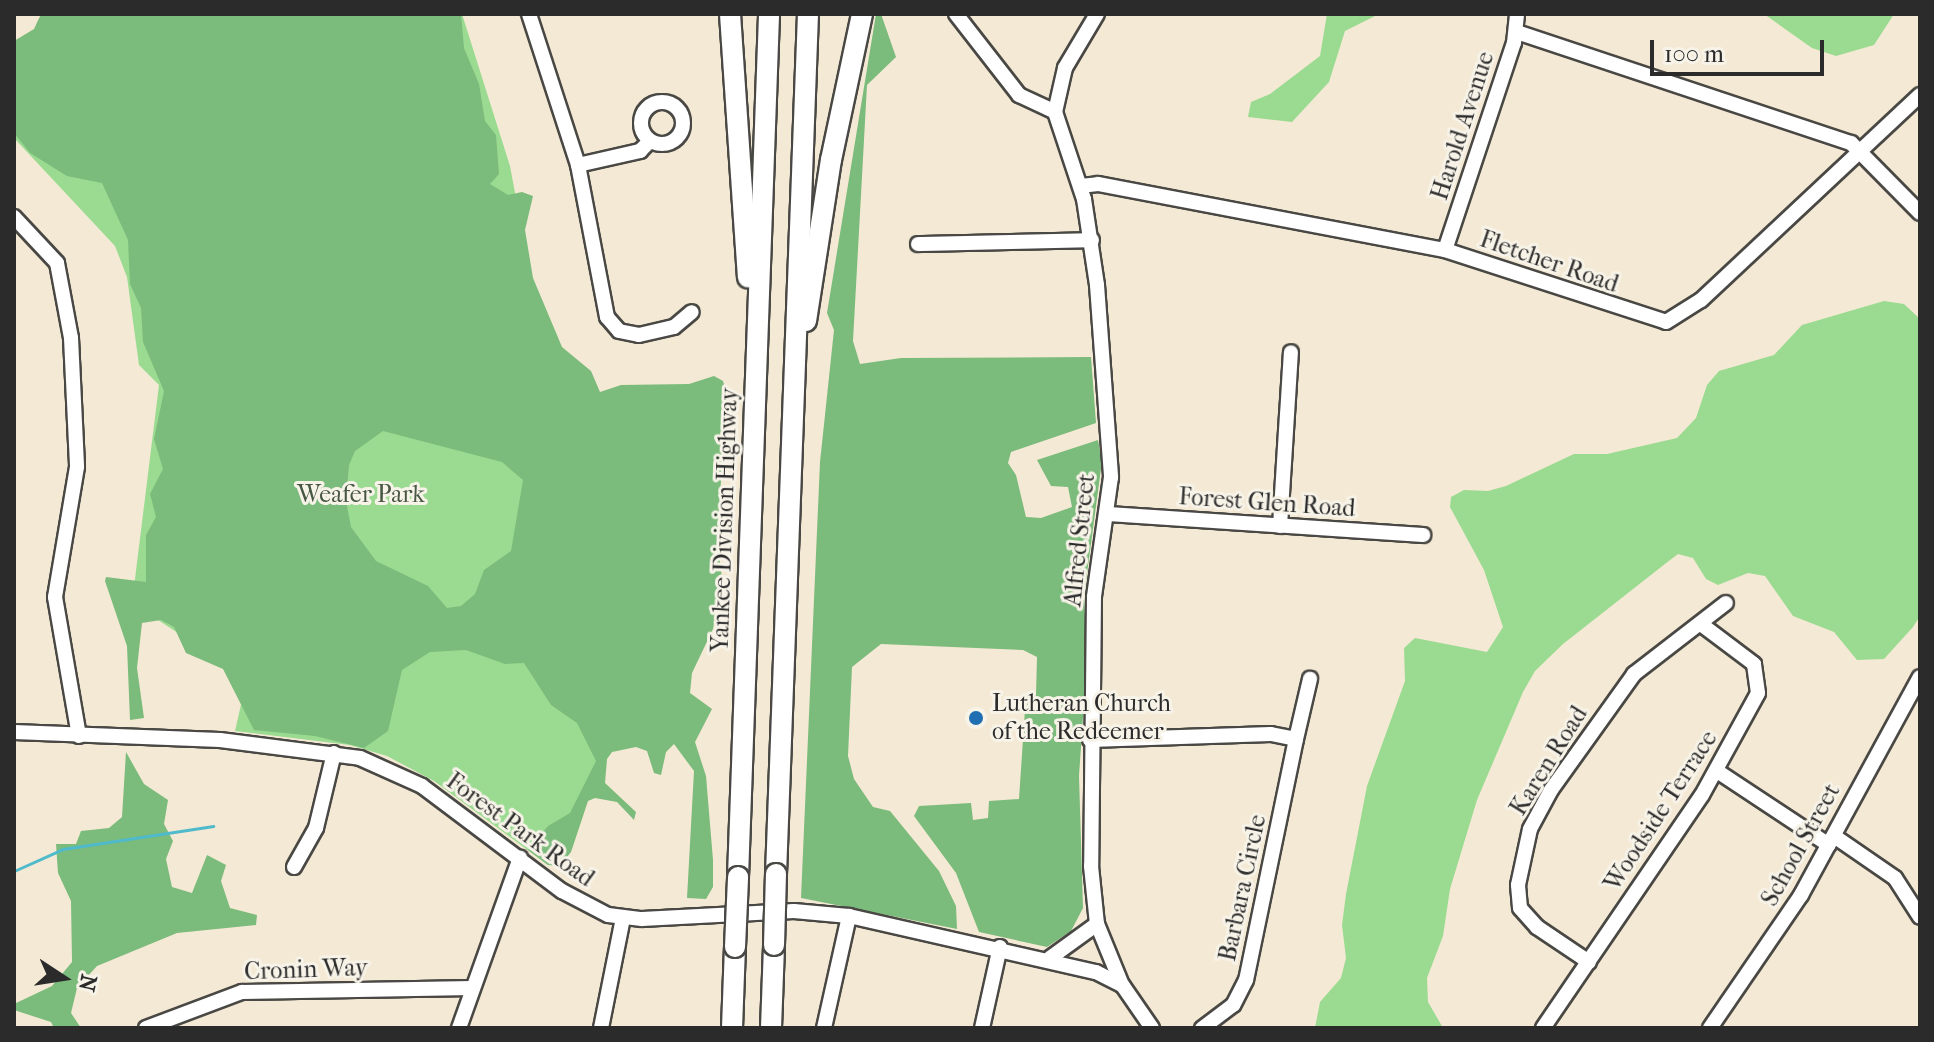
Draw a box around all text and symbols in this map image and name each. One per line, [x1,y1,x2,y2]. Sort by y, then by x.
scale bar [1654,24,1828,74]
text: 100 m [1664,40,1724,68]
street label: Harold Avenue [1425,48,1501,204]
street label: Fletcher Road [1476,225,1622,299]
street label: Yankee Division Highway [706,387,744,653]
street label: Alfred Street [1059,472,1101,608]
park label: Weafer Park [297,481,425,509]
street label: Forest Glen Road [1178,482,1356,524]
place label: Lutheran Church of the Redeemer [992,690,1171,746]
street label: Karen Road [1504,701,1594,821]
marker: Lutheran Church of the Redeemer [967,709,985,727]
street label: Woodside Terrace [1598,725,1724,897]
street label: Forest Park Road [441,767,599,893]
street label: School Street [1756,779,1846,911]
street label: Barbara Circle [1213,812,1273,964]
north arrow [24,938,104,1018]
street label: Cronin Way [244,953,368,987]
text: N [73,972,102,994]

